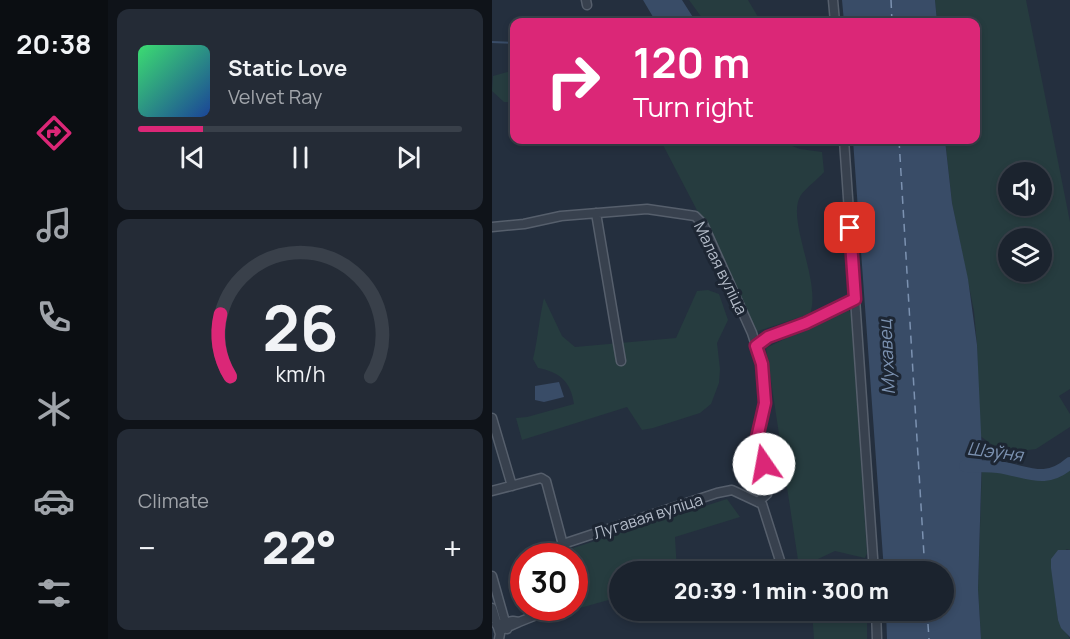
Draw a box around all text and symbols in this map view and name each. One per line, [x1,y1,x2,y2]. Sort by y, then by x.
text: 20:38 [16,25,92,62]
text: 120 m [633,33,750,91]
icon: right [534,42,612,120]
text: Static Love [228,53,347,83]
text: Velvet Ray [228,83,322,110]
text: Turn right [633,88,754,125]
icon: directions [33,112,75,154]
icon: previous [176,141,209,174]
icon: pause [284,141,317,174]
icon: next [392,141,425,174]
map controls [998,162,1052,282]
button: sound [998,162,1052,216]
pin [824,202,875,253]
icon: music [33,204,75,246]
icon: arrive [833,211,866,244]
street label: Малая вуліца [689,218,753,318]
button: layers [998,228,1052,282]
text: 26 [262,284,338,370]
icon: phone [33,296,75,338]
water label: Мухавец [872,318,900,395]
text: km/h [275,359,325,388]
icon: climate [33,388,75,430]
position arrow [732,432,796,496]
water label: Шэўня [966,436,1026,467]
icon: car [33,480,75,522]
text: Climate [138,487,209,514]
street label: Лугавая вуліца [591,488,705,544]
text: 22° [262,516,337,578]
text: − [138,525,156,570]
text: + [443,525,462,570]
speed limit sign: 30 [510,543,588,621]
icon: filters [33,572,75,614]
text: 20:39 · 1 min · 300 m [674,576,889,606]

